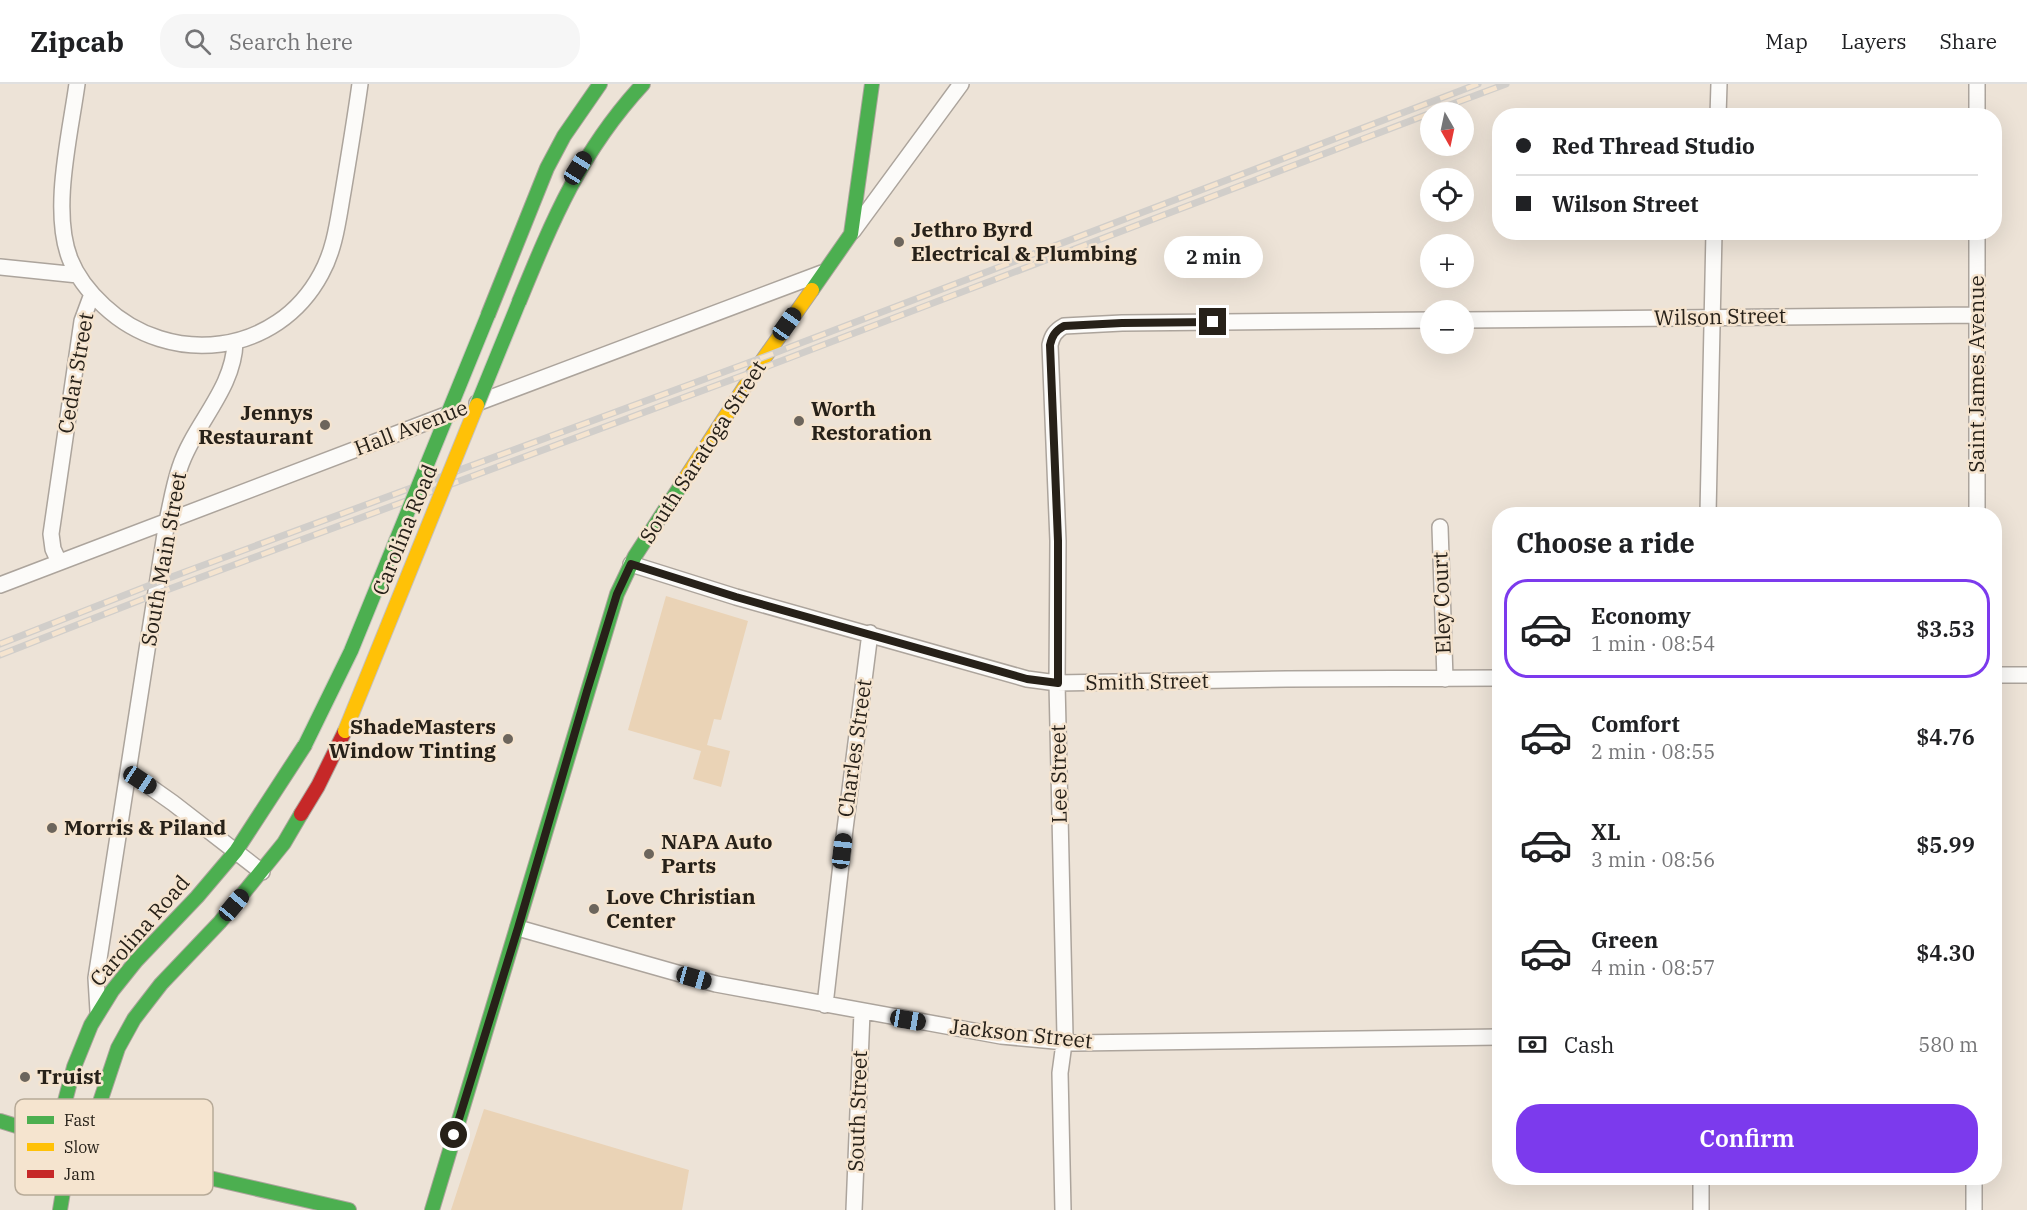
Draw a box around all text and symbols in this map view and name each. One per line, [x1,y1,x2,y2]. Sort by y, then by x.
search box [160,14,580,68]
text: Zipcab [30,23,124,60]
icon: search [181,25,214,58]
text: Search here [229,27,353,56]
text: Map [1765,27,1808,55]
text: Layers [1841,27,1907,55]
text: Share [1940,27,1997,55]
north arrow [1420,102,1474,156]
map controls [1420,102,1474,354]
text: Red Thread Studio [1552,131,1755,160]
car [561,148,595,188]
button: locate [1420,168,1474,222]
text: Wilson Street [1552,189,1698,218]
place label: Jethro Byrd Electrical & Plumbing [911,215,1138,267]
button: + [1420,234,1474,288]
marker: Jethro Byrd Electrical & Plumbing [892,235,906,249]
callout: 2 min [1164,235,1262,277]
text: 2 min [1186,243,1241,270]
street label: Saint James Avenue [1962,275,1990,473]
button: − [1420,300,1474,354]
street label: Wilson Street [1654,301,1786,331]
car [769,304,805,344]
route end [1199,308,1226,335]
street label: Cedar Street [51,310,99,435]
street label: South Saratoga Street [632,355,772,548]
street label: Hall Avenue [350,393,471,462]
place label: Worth Restoration [811,394,932,446]
place label: Jennys Restaurant [198,398,313,450]
marker: Worth Restoration [792,414,806,428]
marker: Jennys Restaurant [318,418,332,432]
street label: Carolina Road [365,460,443,599]
street label: South Main Street [134,470,192,648]
text: Choose a ride [1516,525,1695,560]
street label: Eley Court [1425,551,1457,655]
text: Economy [1591,601,1691,630]
icon: car [1519,602,1573,656]
text: $3.53 [1916,614,1975,643]
text: 1 min · 08:54 [1591,630,1715,657]
street label: Smith Street [1085,666,1209,696]
street label: Charles Street [830,677,878,819]
text: Comfort [1591,709,1680,738]
icon: car [1519,710,1573,764]
place label: ShadeMasters Window Tinting [329,712,497,764]
text: $4.76 [1916,722,1975,751]
street label: Lee Street [1043,724,1073,824]
marker: ShadeMasters Window Tinting [501,732,515,746]
text: 2 min · 08:55 [1591,738,1715,765]
car [120,763,160,797]
place label: Morris & Piland [64,813,226,841]
text: XL [1591,817,1621,846]
icon: car [1519,818,1573,872]
marker: Morris & Piland [45,821,59,835]
place label: NAPA Auto Parts [661,827,772,879]
text: $5.99 [1916,830,1975,859]
car [831,832,853,870]
text: 3 min · 08:56 [1591,846,1715,873]
marker: NAPA Auto Parts [642,847,656,861]
street label: Carolina Road [83,869,195,992]
place label: Love Christian Center [606,882,756,934]
car [216,885,252,925]
marker: Love Christian Center [587,902,601,916]
text: Green [1591,925,1658,954]
icon: car [1519,926,1573,980]
text: $4.30 [1916,938,1975,967]
text: 4 min · 08:57 [1591,954,1715,981]
car [674,964,714,992]
car [889,1008,927,1032]
street label: Jackson Street [948,1012,1094,1054]
icon: cash [1516,1028,1549,1061]
text: Cash [1564,1030,1615,1059]
text: 580 m [1918,1031,1978,1058]
street label: South Street [841,1050,873,1172]
place label: Truist [37,1062,101,1090]
marker: Truist [18,1070,32,1084]
legend [15,1099,213,1195]
button: Confirm [1516,1104,1978,1173]
text: Fast [64,1110,96,1130]
route start [440,1121,467,1148]
text: Slow [64,1137,100,1157]
text: Jam [64,1164,95,1184]

